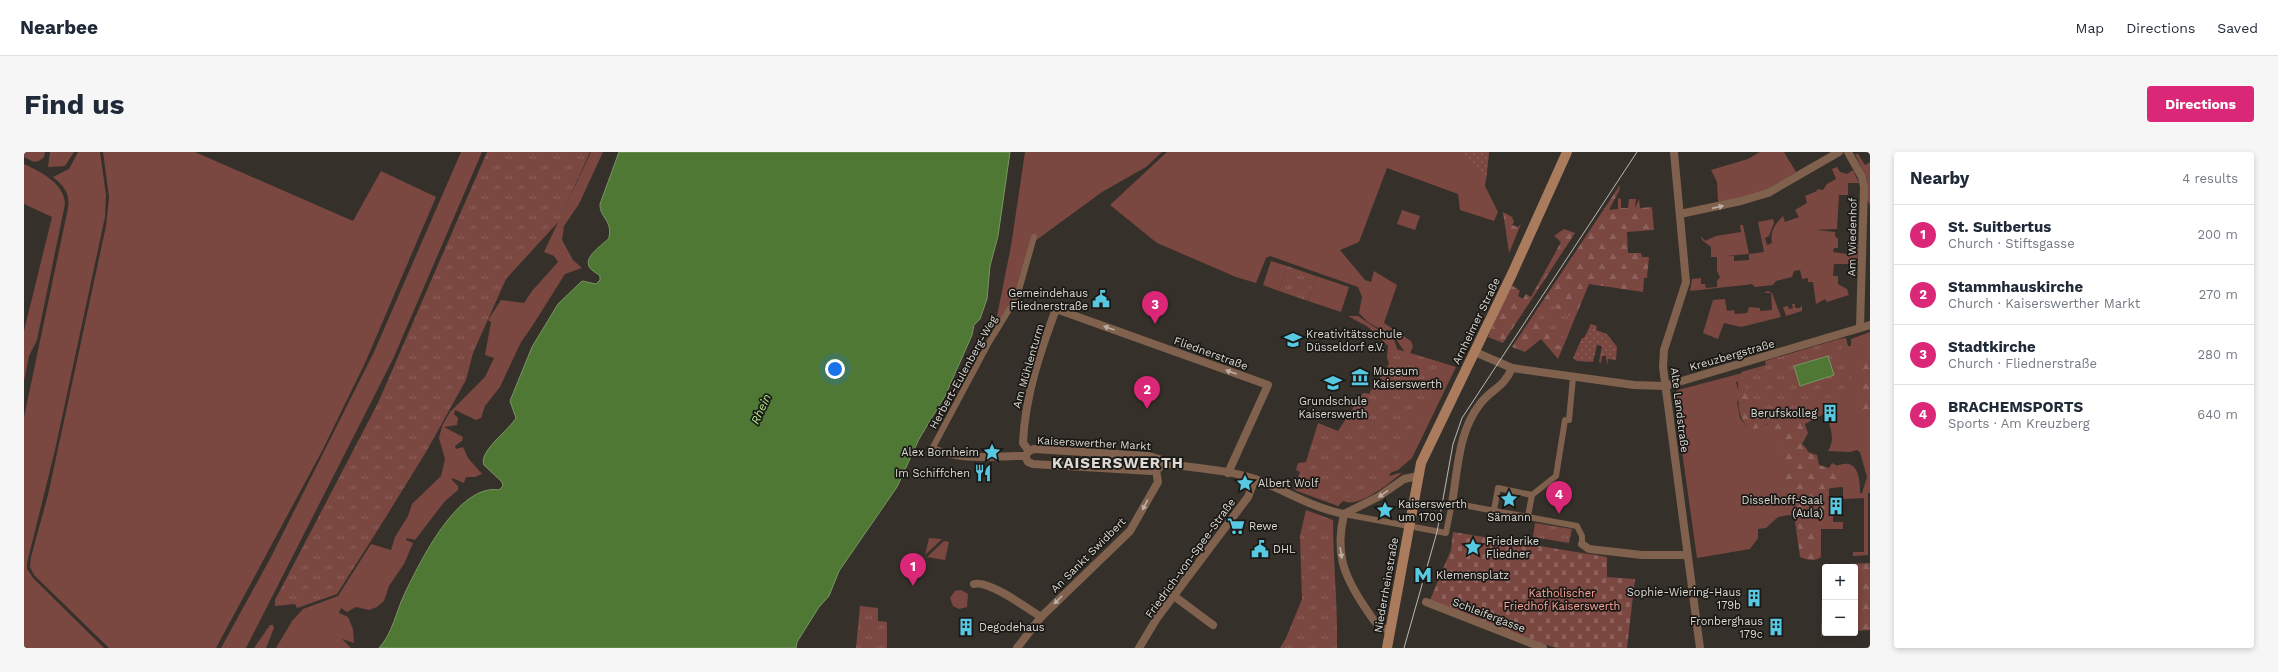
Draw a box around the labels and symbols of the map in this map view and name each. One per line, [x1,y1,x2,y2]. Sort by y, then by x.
street label: Am Wiedenhof [1845,197,1860,276]
one-way arrow [1712,203,1725,209]
street label: Arnheimer Straße [1450,276,1503,367]
place label: Gemeindehaus Fliednerstraße [1008,287,1088,313]
public building icon: Gemeindehaus Fliednerstraße [1091,289,1111,309]
pin: 3 [1142,291,1168,324]
street label: Herbert-Eulenberg-Weg [927,313,1000,431]
street label: Am Mühlenturm [1010,322,1047,410]
one-way arrow [1102,325,1114,331]
place label: Kreativitätsschule Düsseldorf e.V. [1306,328,1402,354]
school or university icon: Kreativitätsschule Düsseldorf e.V. [1283,330,1303,350]
street label: Fliednerstraße [1172,334,1250,373]
street label: Kreuzbergstraße [1688,337,1776,374]
your location [825,359,845,379]
place label: Museum Kaiserswerth [1373,365,1442,391]
museum icon: Museum Kaiserswerth [1350,367,1370,387]
street label: Alte Landstraße [1668,367,1691,453]
one-way arrow [1225,369,1237,375]
school or university icon: Grundschule Kaiserswerth [1323,373,1343,393]
pin: 2 [1134,376,1160,409]
water label: Rhein [748,392,774,426]
place label: Grundschule Kaiserswerth [1298,395,1368,421]
building icon: Berufskolleg [1820,403,1840,423]
place label: Berufskolleg [1751,407,1817,420]
street label: Kaiserswerther Markt [1037,434,1152,453]
place icon: Alex Bornheim [982,442,1002,462]
place label: Alex Bornheim [901,446,979,459]
district label: KAISERSWERTH [1052,454,1184,472]
restaurant icon: Im Schiffchen [973,463,993,483]
place label: Im Schiffchen [895,467,970,480]
place icon: Albert Wolf [1235,473,1255,493]
place label: Albert Wolf [1258,477,1319,490]
pin: 4 [1546,481,1572,514]
place icon: Sämann [1499,489,1519,509]
one-way arrow [1378,490,1389,498]
place label: Disselhoff-Saal (Aula) [1742,494,1824,520]
street label: Friedrich-von-Spee-Straße [1143,496,1238,621]
building icon: Disselhoff-Saal (Aula) [1826,496,1846,516]
place label: Kaiserswerth um 1700 [1398,498,1467,524]
one-way arrow [1142,500,1149,511]
place icon: Kaiserswerth um 1700 [1375,500,1395,520]
place label: Sämann [1487,511,1531,524]
street label: An Sankt Swidbert [1048,515,1129,595]
supermarket icon: Rewe [1226,516,1246,536]
place label: Rewe [1249,520,1278,533]
place label: Friederike Fliedner [1486,535,1539,561]
street label: Niederrheinstraße [1372,536,1401,634]
place icon: Friederike Fliedner [1463,537,1483,557]
public building icon: DHL [1250,539,1270,559]
place label: DHL [1273,543,1296,556]
one-way arrow [1338,546,1344,559]
pin: 1 [900,553,926,586]
metro station icon: Klemensplatz [1413,565,1433,585]
place label: Klemensplatz [1436,569,1509,582]
place label: Sophie-Wiering-Haus 179b [1627,586,1741,612]
park label: Katholischer Friedhof Kaiserswerth [1504,587,1620,613]
building icon: Sophie-Wiering-Haus 179b [1744,588,1764,608]
one-way arrow [1053,595,1063,605]
street label: Schleifergasse [1450,596,1527,635]
place label: Fronberghaus 179c [1690,615,1763,641]
building icon: Degodehaus [956,617,976,637]
building icon: Fronberghaus 179c [1766,617,1786,637]
place label: Degodehaus [979,621,1045,634]

